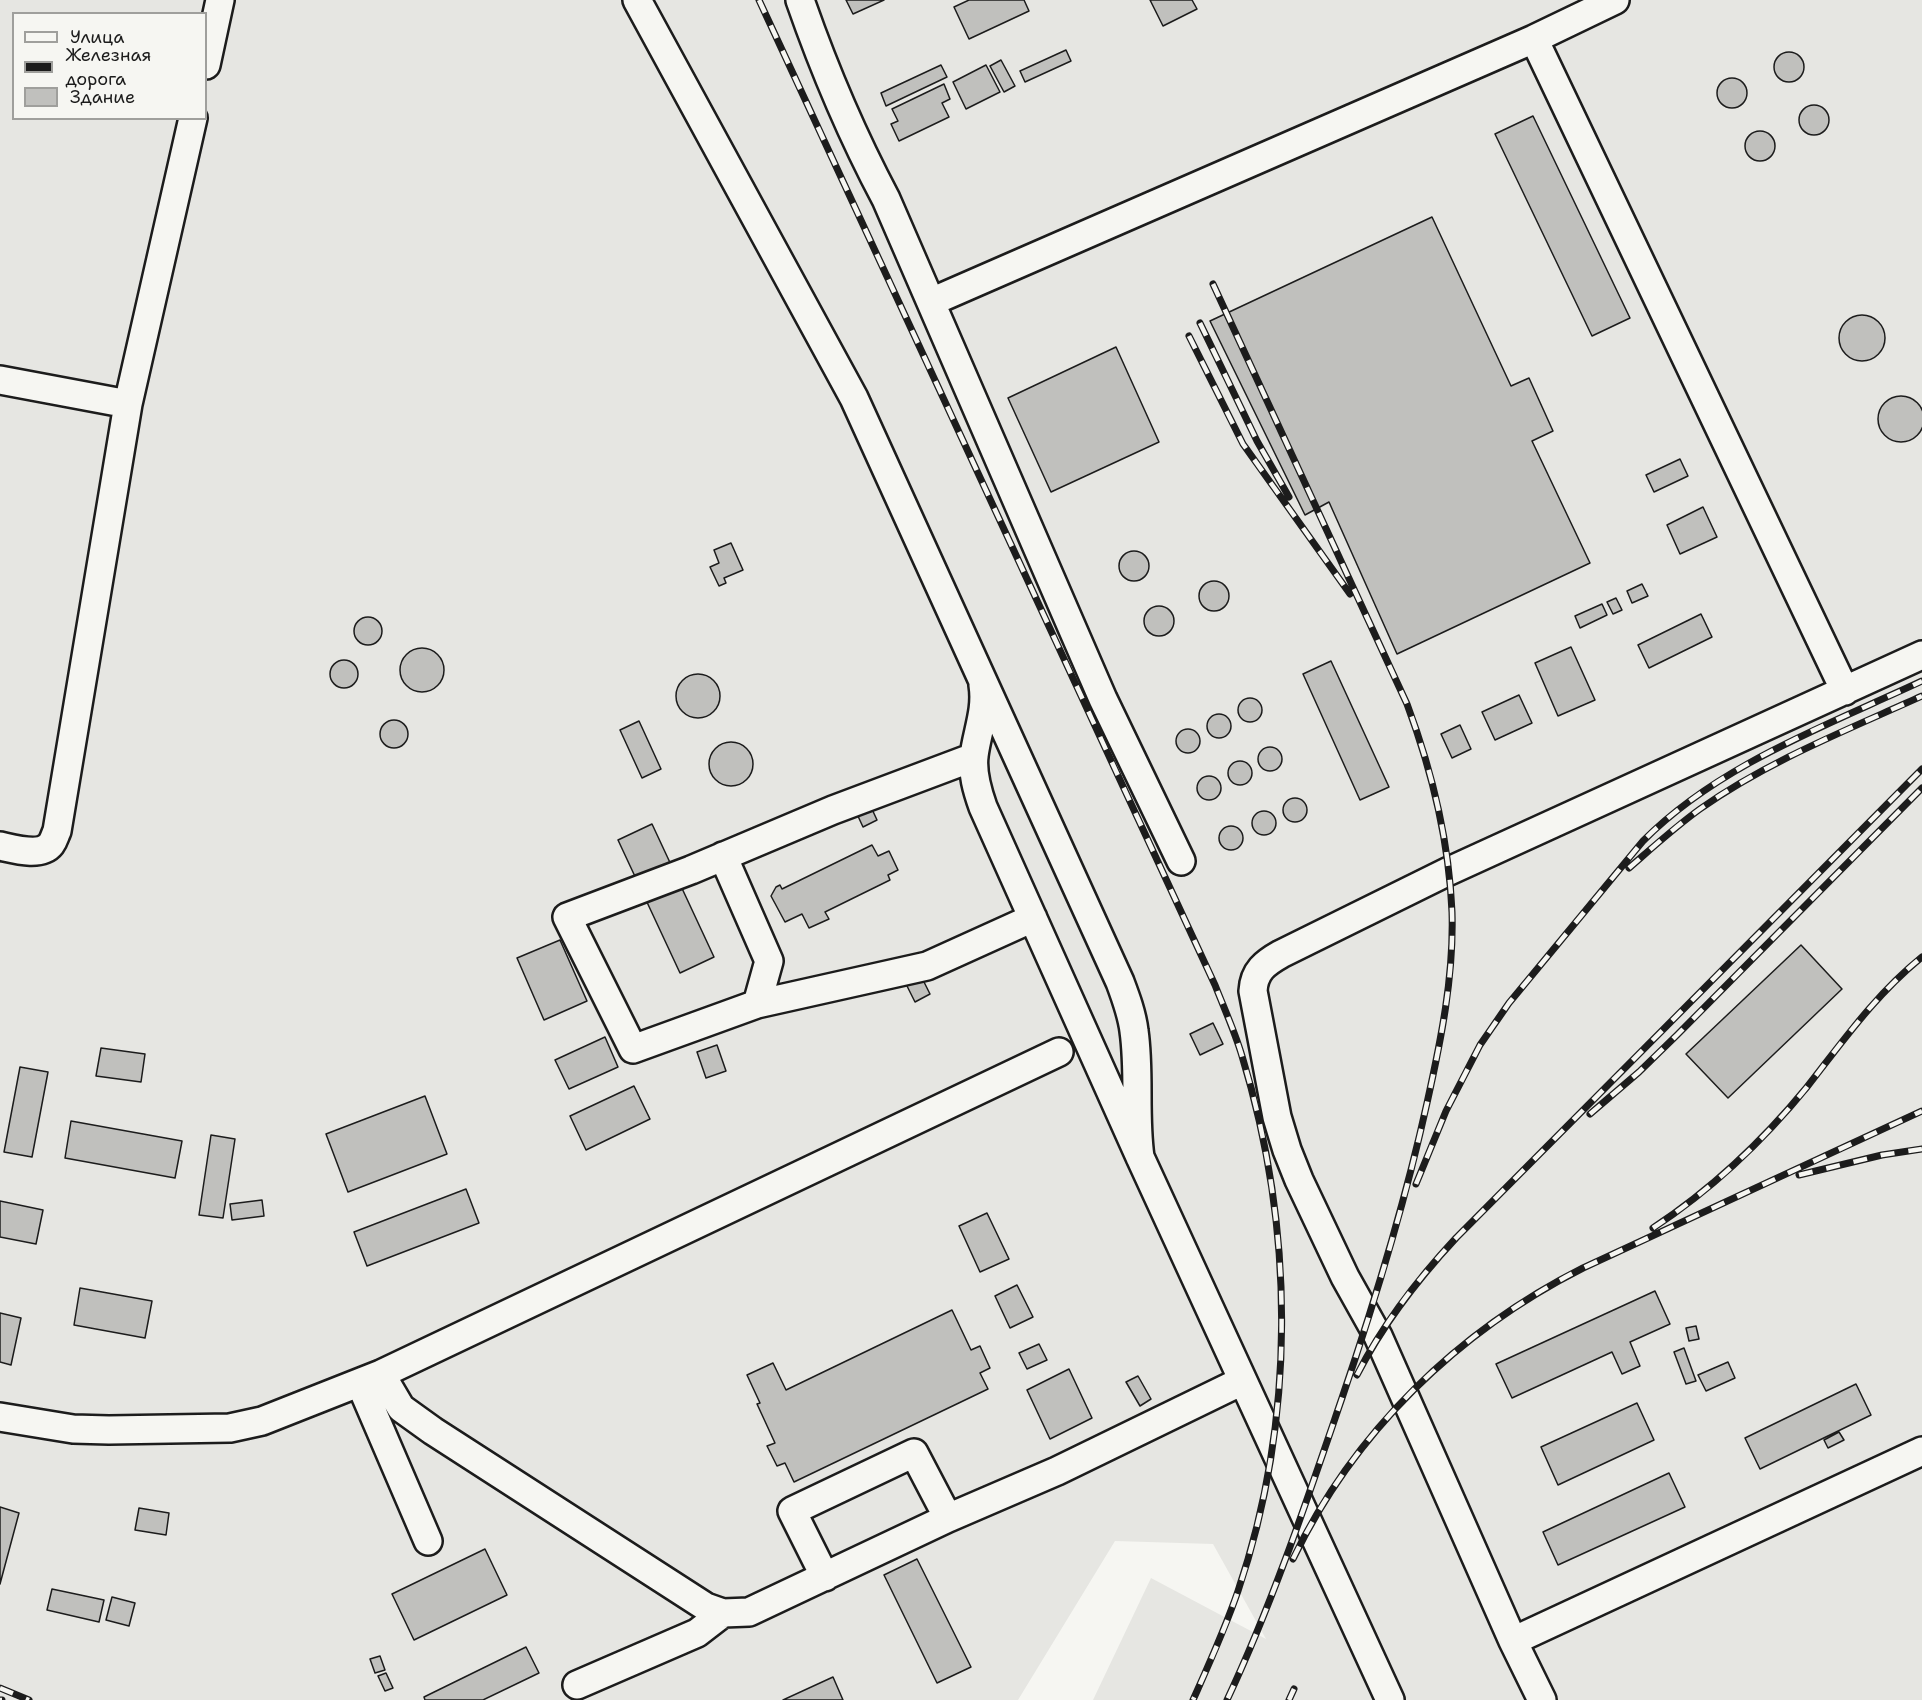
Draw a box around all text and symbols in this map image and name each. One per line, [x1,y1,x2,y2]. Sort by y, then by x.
legend [12,12,207,120]
text: Улица [70,25,124,49]
text: Железная дорога [65,43,151,91]
text: Здание [70,85,135,109]

